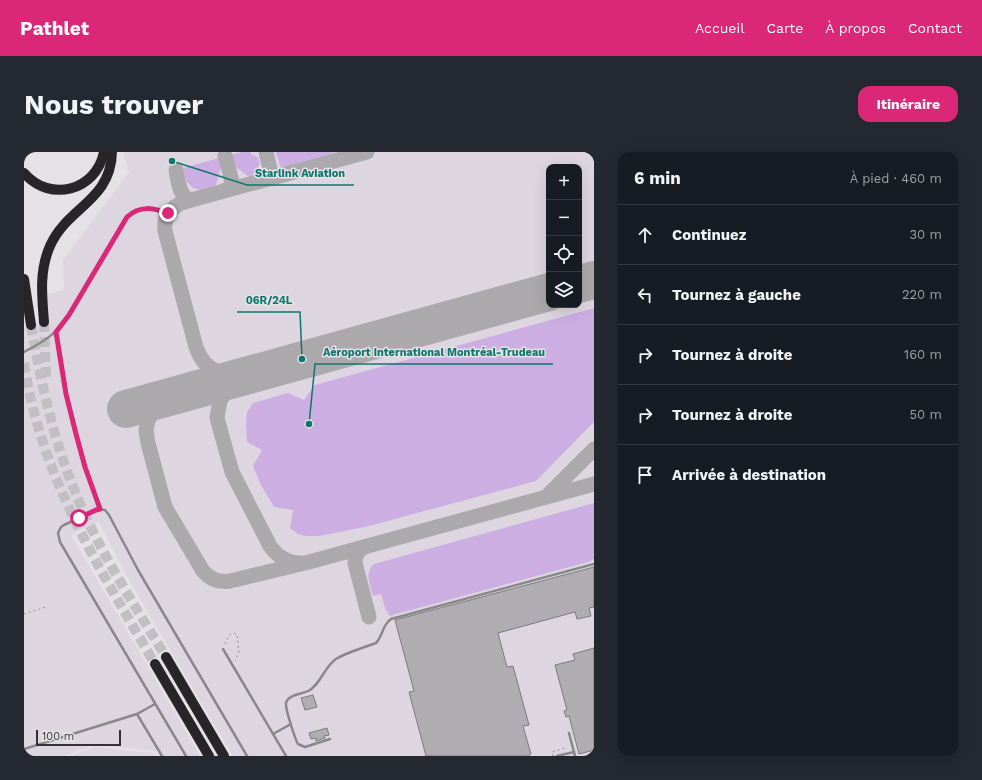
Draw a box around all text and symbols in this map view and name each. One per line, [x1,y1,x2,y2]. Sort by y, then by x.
text: Pathlet [20,17,89,40]
text: Accueil [695,20,744,36]
text: Carte [766,20,803,36]
text: À propos [825,20,886,36]
text: Contact [908,20,962,36]
button: Itinéraire [858,86,958,122]
text: Nous trouver [24,88,203,121]
callout: Starlink Aviation [247,162,354,185]
map controls [546,164,582,308]
button: + [546,164,582,200]
text: Starlink Aviation [255,167,345,180]
text: 6 min [634,168,681,188]
text: À pied · 460 m [850,171,942,186]
button: − [546,200,582,236]
route end [159,204,177,222]
icon: ahead [634,224,656,246]
text: Continuez [672,226,746,244]
text: 30 m [910,227,942,242]
button: locate [546,236,582,272]
button: layers [546,272,582,308]
icon: left [634,284,656,306]
text: Tournez à gauche [672,286,801,304]
text: 220 m [902,287,942,302]
callout: 06R/24L [237,289,300,312]
text: 06R/24L [246,294,293,307]
callout: Aéroport international Montréal-Trudeau [315,341,553,364]
icon: right [634,344,656,366]
text: Aéroport international Montréal-Trudeau [323,346,545,359]
text: Tournez à droite [672,346,792,364]
text: 160 m [904,347,942,362]
icon: right [634,404,656,426]
text: Tournez à droite [672,406,792,424]
text: 50 m [910,407,942,422]
icon: arrive [634,464,656,486]
text: Arrivée à destination [672,466,826,484]
route start [70,509,88,527]
scale bar [36,728,121,747]
text: 100 m [42,730,74,743]

